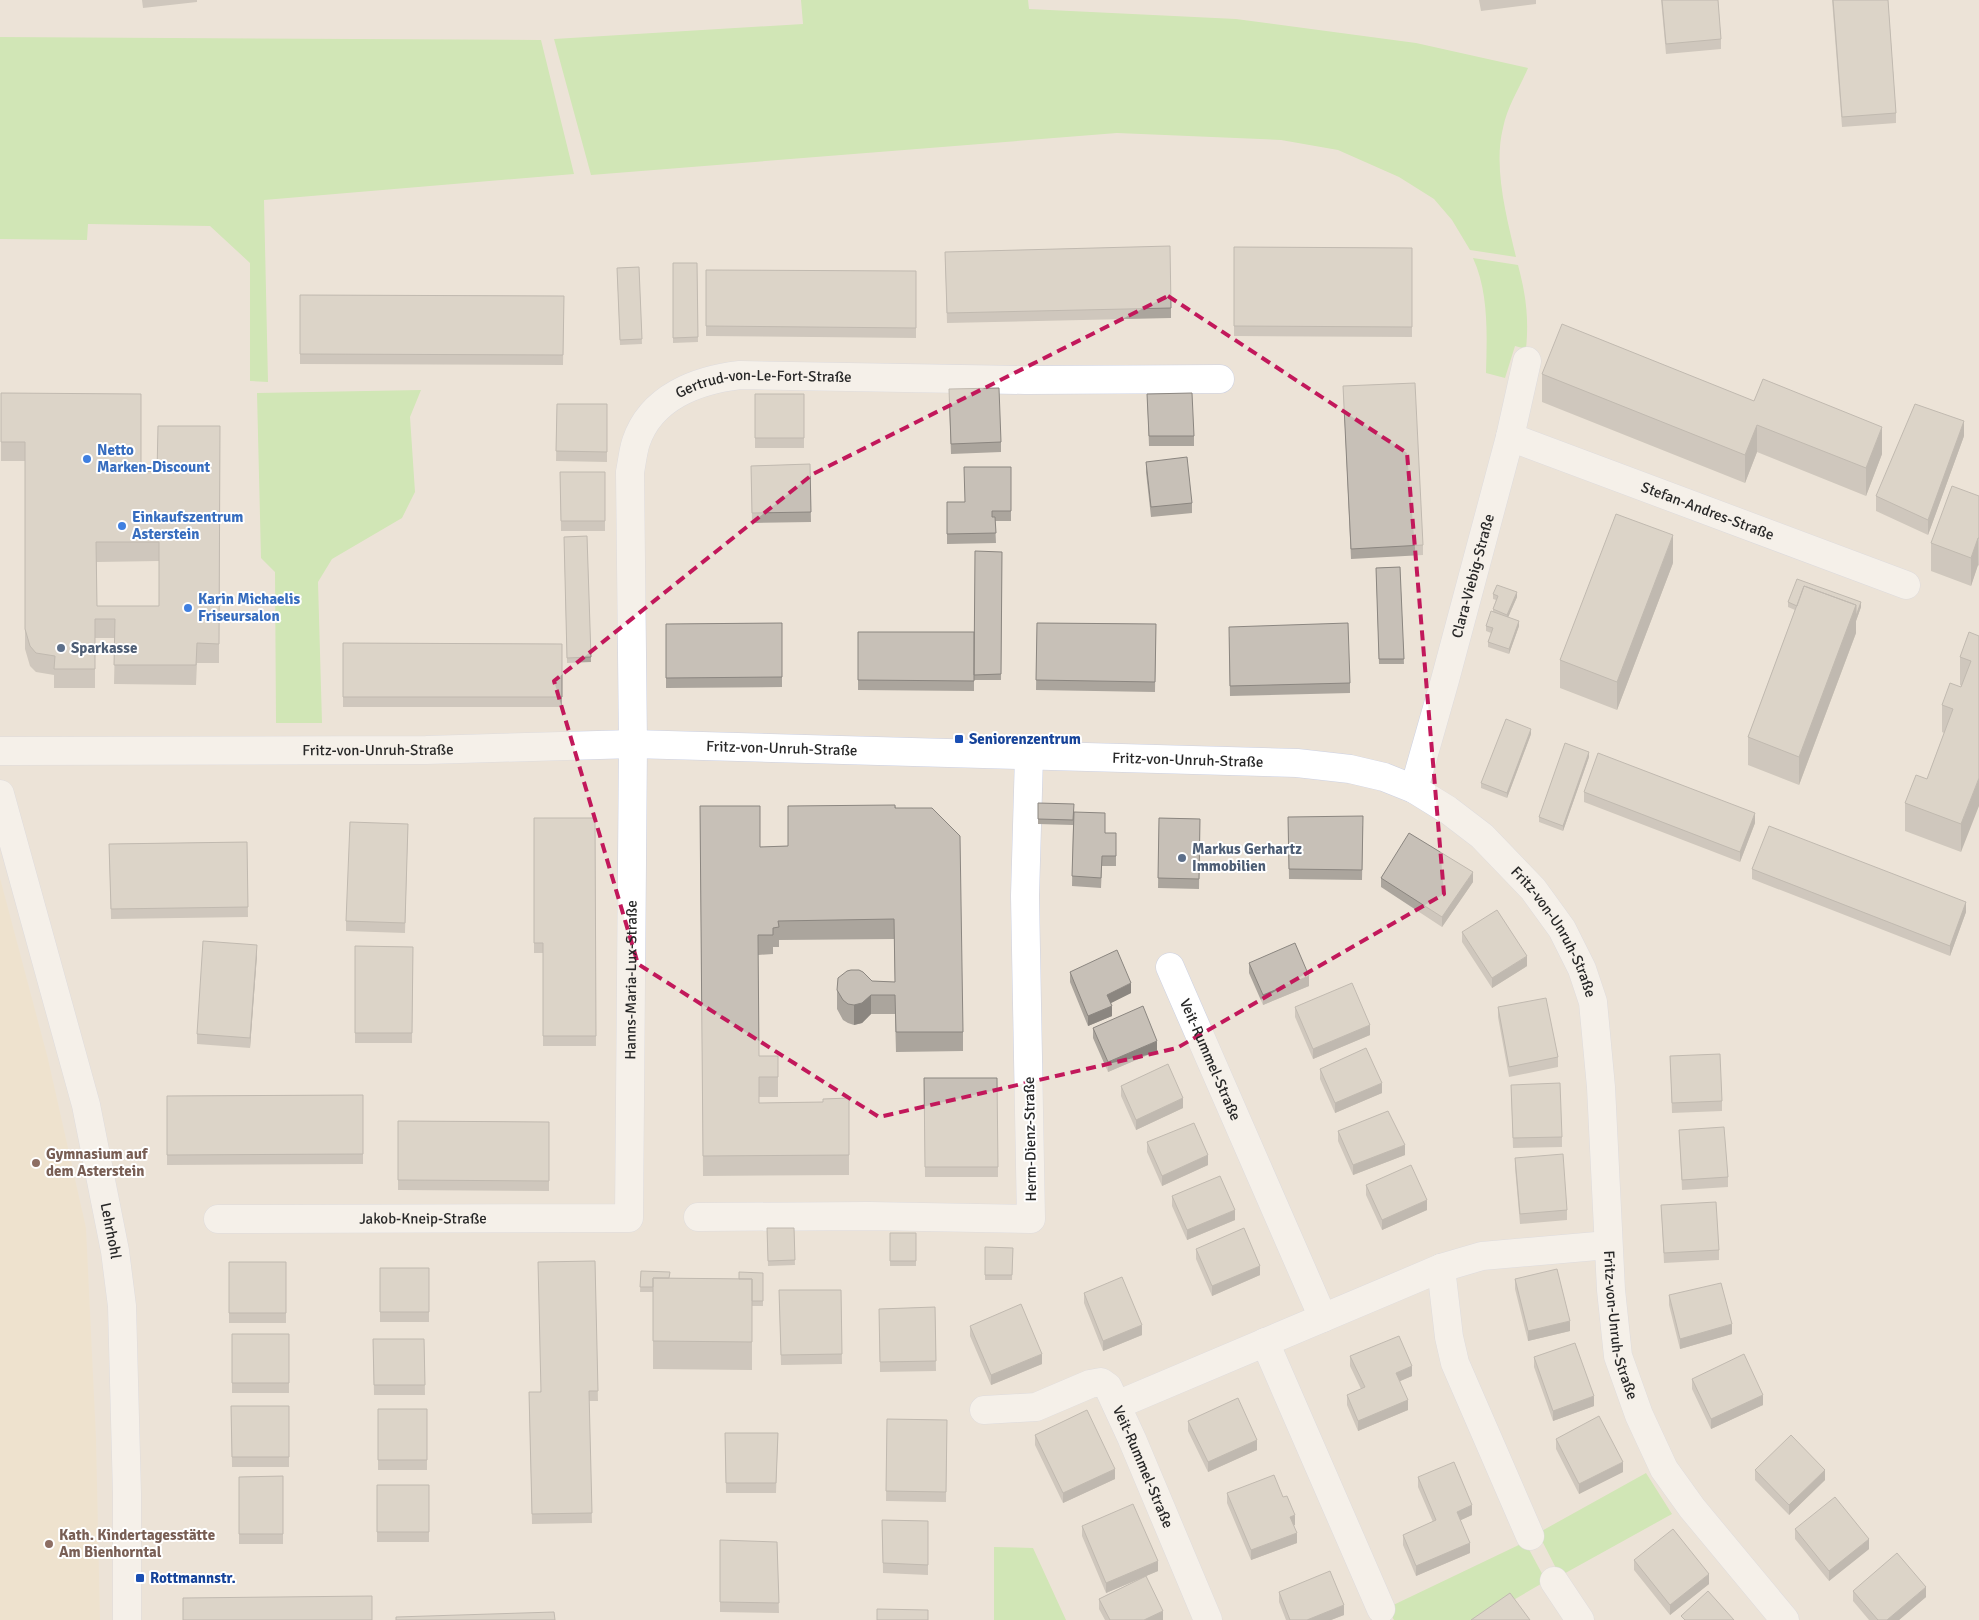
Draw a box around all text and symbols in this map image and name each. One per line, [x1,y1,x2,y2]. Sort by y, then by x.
street label: Gertrud-von-Le-Fort-Straße [672,366,852,402]
place label: Netto Marken-Discount [97,441,210,476]
marker: Netto Marken-Discount [81,453,93,465]
street label: Stefan-Andres-Straße [1639,478,1777,544]
place label: Einkaufszentrum Asterstein [132,508,243,543]
street label: Clara-Viebig-Straße [1448,512,1498,640]
marker: Einkaufszentrum Asterstein [116,520,128,532]
place label: Karin Michaelis Friseursalon [198,590,301,625]
marker: Karin Michaelis Friseursalon [182,602,194,614]
place label: Sparkasse [71,639,137,657]
marker: Sparkasse [55,642,67,654]
place label: Seniorenzentrum [969,730,1081,748]
marker: Seniorenzentrum [953,733,965,745]
street label: Fritz-von-Unruh-Straße [706,737,858,759]
street label: Fritz-von-Unruh-Straße [302,740,454,759]
street label: Fritz-von-Unruh-Straße [1112,749,1264,771]
place label: Markus Gerhartz Immobilien [1192,840,1302,875]
marker: Markus Gerhartz Immobilien [1176,852,1188,864]
street label: Fritz-von-Unruh-Straße [1507,863,1600,1000]
street label: Hanns-Maria-Lux-Straße [621,900,641,1060]
street label: Veit-Rummel-Straße [1176,996,1245,1123]
street label: Herm-Dienz-Straße [1020,1076,1040,1202]
place label: Gymnasium auf dem Asterstein [46,1145,149,1180]
marker: Gymnasium auf dem Asterstein [30,1157,42,1169]
street label: Lehrhohl [97,1201,125,1260]
street label: Jakob-Kneip-Straße [359,1209,487,1228]
street label: Fritz-von-Unruh-Straße [1600,1250,1642,1402]
street label: Veit-Rummel-Straße [1109,1403,1177,1531]
place label: Kath. Kindertagesstätte Am Bienhorntal [59,1526,215,1561]
marker: Kath. Kindertagesstätte Am Bienhorntal [43,1538,55,1550]
place label: Rottmannstr. [150,1569,236,1587]
marker: Rottmannstr. [134,1572,146,1584]

